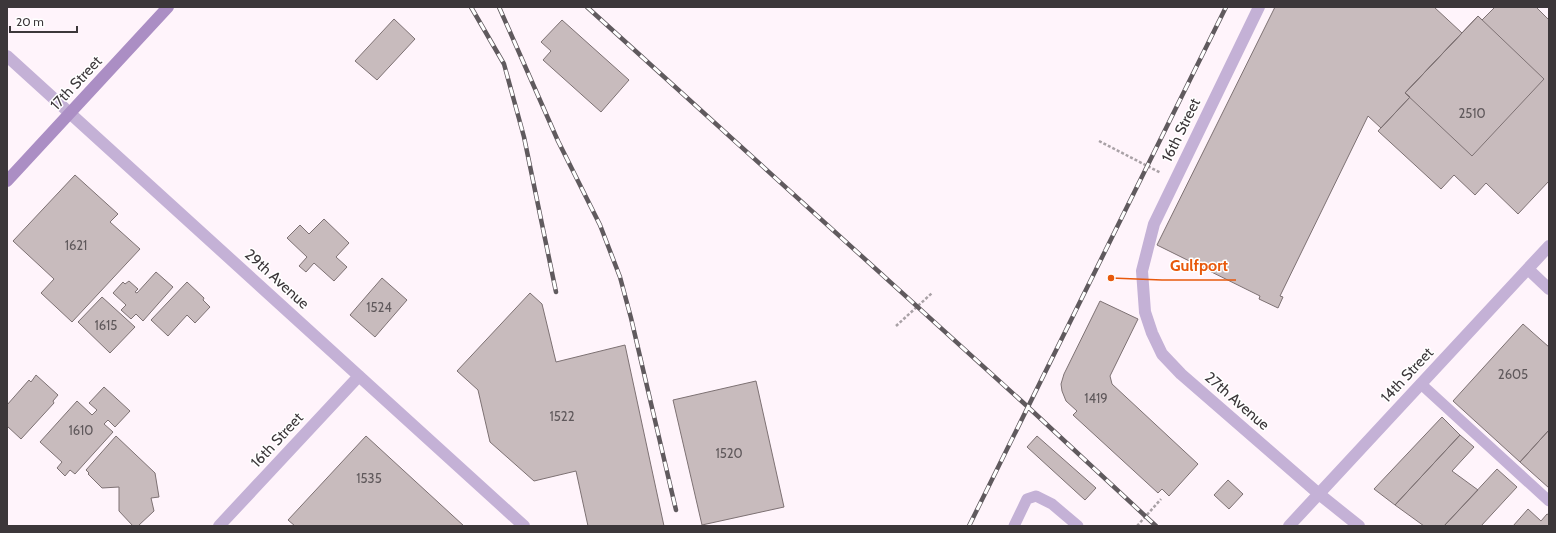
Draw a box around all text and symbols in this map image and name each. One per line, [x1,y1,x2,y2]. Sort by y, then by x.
scale bar [10,8,77,34]
text: 20 m [16,14,44,29]
street label: 17th Street [46,52,106,114]
street label: 16th Street [1158,95,1204,165]
house number: 2510 [1458,105,1486,121]
house number: 1621 [65,237,87,253]
street label: 29th Avenue [241,245,313,313]
callout: Gulfport [1162,252,1236,280]
text: Gulfport [1170,256,1228,275]
house number: 1524 [366,299,392,315]
house number: 1615 [95,317,117,333]
street label: 14th Street [1377,344,1437,406]
house number: 2605 [1498,366,1528,382]
street label: 27th Avenue [1201,368,1273,434]
house number: 1419 [1084,390,1108,406]
house number: 1522 [550,408,575,424]
street label: 16th Street [247,409,307,471]
house number: 1610 [69,422,93,438]
house number: 1520 [715,445,743,461]
house number: 1535 [356,470,382,486]

